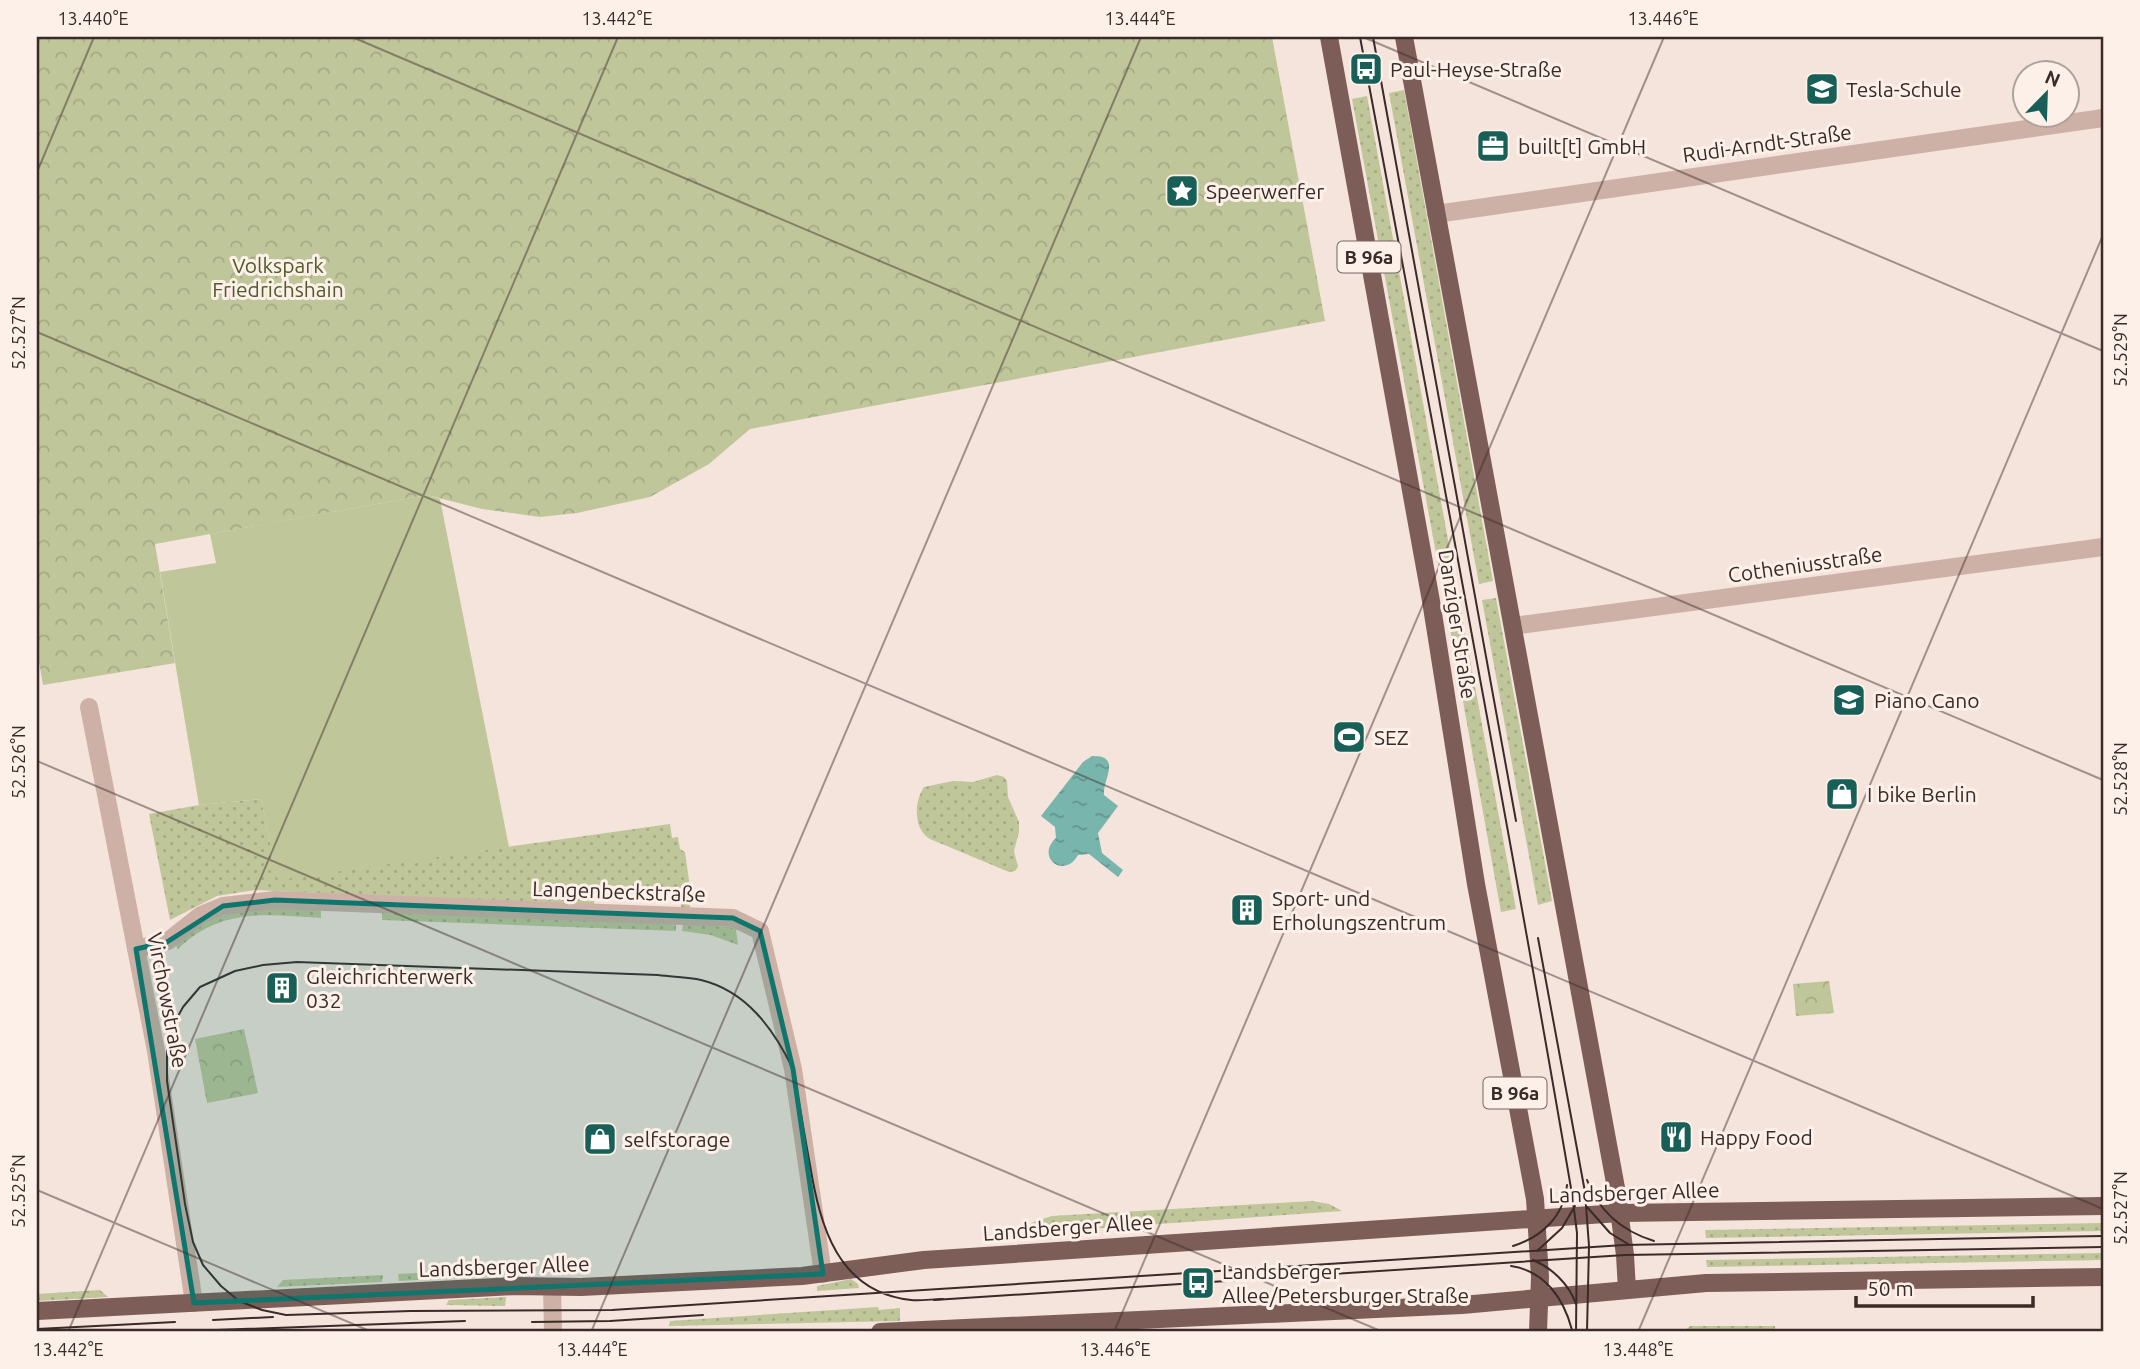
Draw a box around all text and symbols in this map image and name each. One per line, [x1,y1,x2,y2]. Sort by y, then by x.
text: 13.440°E [57,8,129,28]
text: 13.442°E [581,8,653,28]
text: 13.444°E [1104,8,1176,28]
text: 13.446°E [1627,8,1699,28]
bus stop icon: Paul-Heyse-Straße [1347,50,1385,88]
place label: Paul-Heyse-Straße [1390,57,1562,81]
north arrow [2010,60,2080,130]
text: N [2042,65,2063,91]
school or university icon: Tesla-Schule [1803,70,1841,108]
place label: Tesla-Schule [1846,77,1962,101]
street label: Rudi-Arndt-Straße [1681,119,1853,167]
office icon: built[t] GmbH [1474,127,1512,165]
place label: built[t] GmbH [1518,134,1646,158]
place icon: Speerwerfer [1163,172,1201,210]
place label: Speerwerfer [1206,179,1324,203]
road number: B 96a [1338,242,1400,272]
park label: Volkspark Friedrichshain [212,253,344,301]
text: 52.527°N [8,296,28,370]
text: 52.529°N [2110,313,2130,387]
street label: Cotheniusstraße [1726,541,1884,587]
street label: Danziger Straße [1434,548,1482,700]
school or university icon: Piano Cano [1830,681,1868,719]
place label: Piano Cano [1874,688,1980,712]
sports icon: SEZ [1330,718,1368,756]
text: 52.526°N [8,725,28,799]
place label: SEZ [1374,725,1409,749]
text: 52.528°N [2110,742,2130,816]
shop icon: I bike Berlin [1823,775,1861,813]
place label: I bike Berlin [1867,782,1977,806]
street label: Langenbeckstraße [532,876,706,906]
place label: Sport- und Erholungszentrum [1272,886,1446,934]
building icon: Sport- und Erholungszentrum [1228,891,1266,929]
street label: Virchowstraße [143,930,193,1070]
place label: Gleichrichterwerk 032 [306,964,474,1012]
building icon: Gleichrichterwerk 032 [263,969,301,1007]
road number: B 96a [1484,1078,1546,1108]
restaurant icon: Happy Food [1657,1118,1695,1156]
shop icon: selfstorage [581,1120,619,1158]
place label: Happy Food [1700,1125,1813,1149]
place label: selfstorage [624,1127,730,1151]
text: 52.525°N [8,1154,28,1228]
text: 52.527°N [2110,1171,2130,1245]
street label: Landsberger Allee [1548,1177,1720,1207]
street label: Landsberger Allee [982,1209,1154,1245]
street label: Landsberger Allee [418,1251,590,1281]
place label: Landsberger Allee/Petersburger Straße [1222,1259,1469,1307]
bus stop icon: Landsberger Allee/Petersburger Straße [1179,1264,1217,1302]
scale bar [1856,1264,2033,1308]
text: 50 m [1867,1276,1914,1300]
text: 13.442°E [32,1339,104,1359]
text: 13.444°E [556,1339,628,1359]
text: 13.446°E [1079,1339,1151,1359]
text: 13.448°E [1602,1339,1674,1359]

